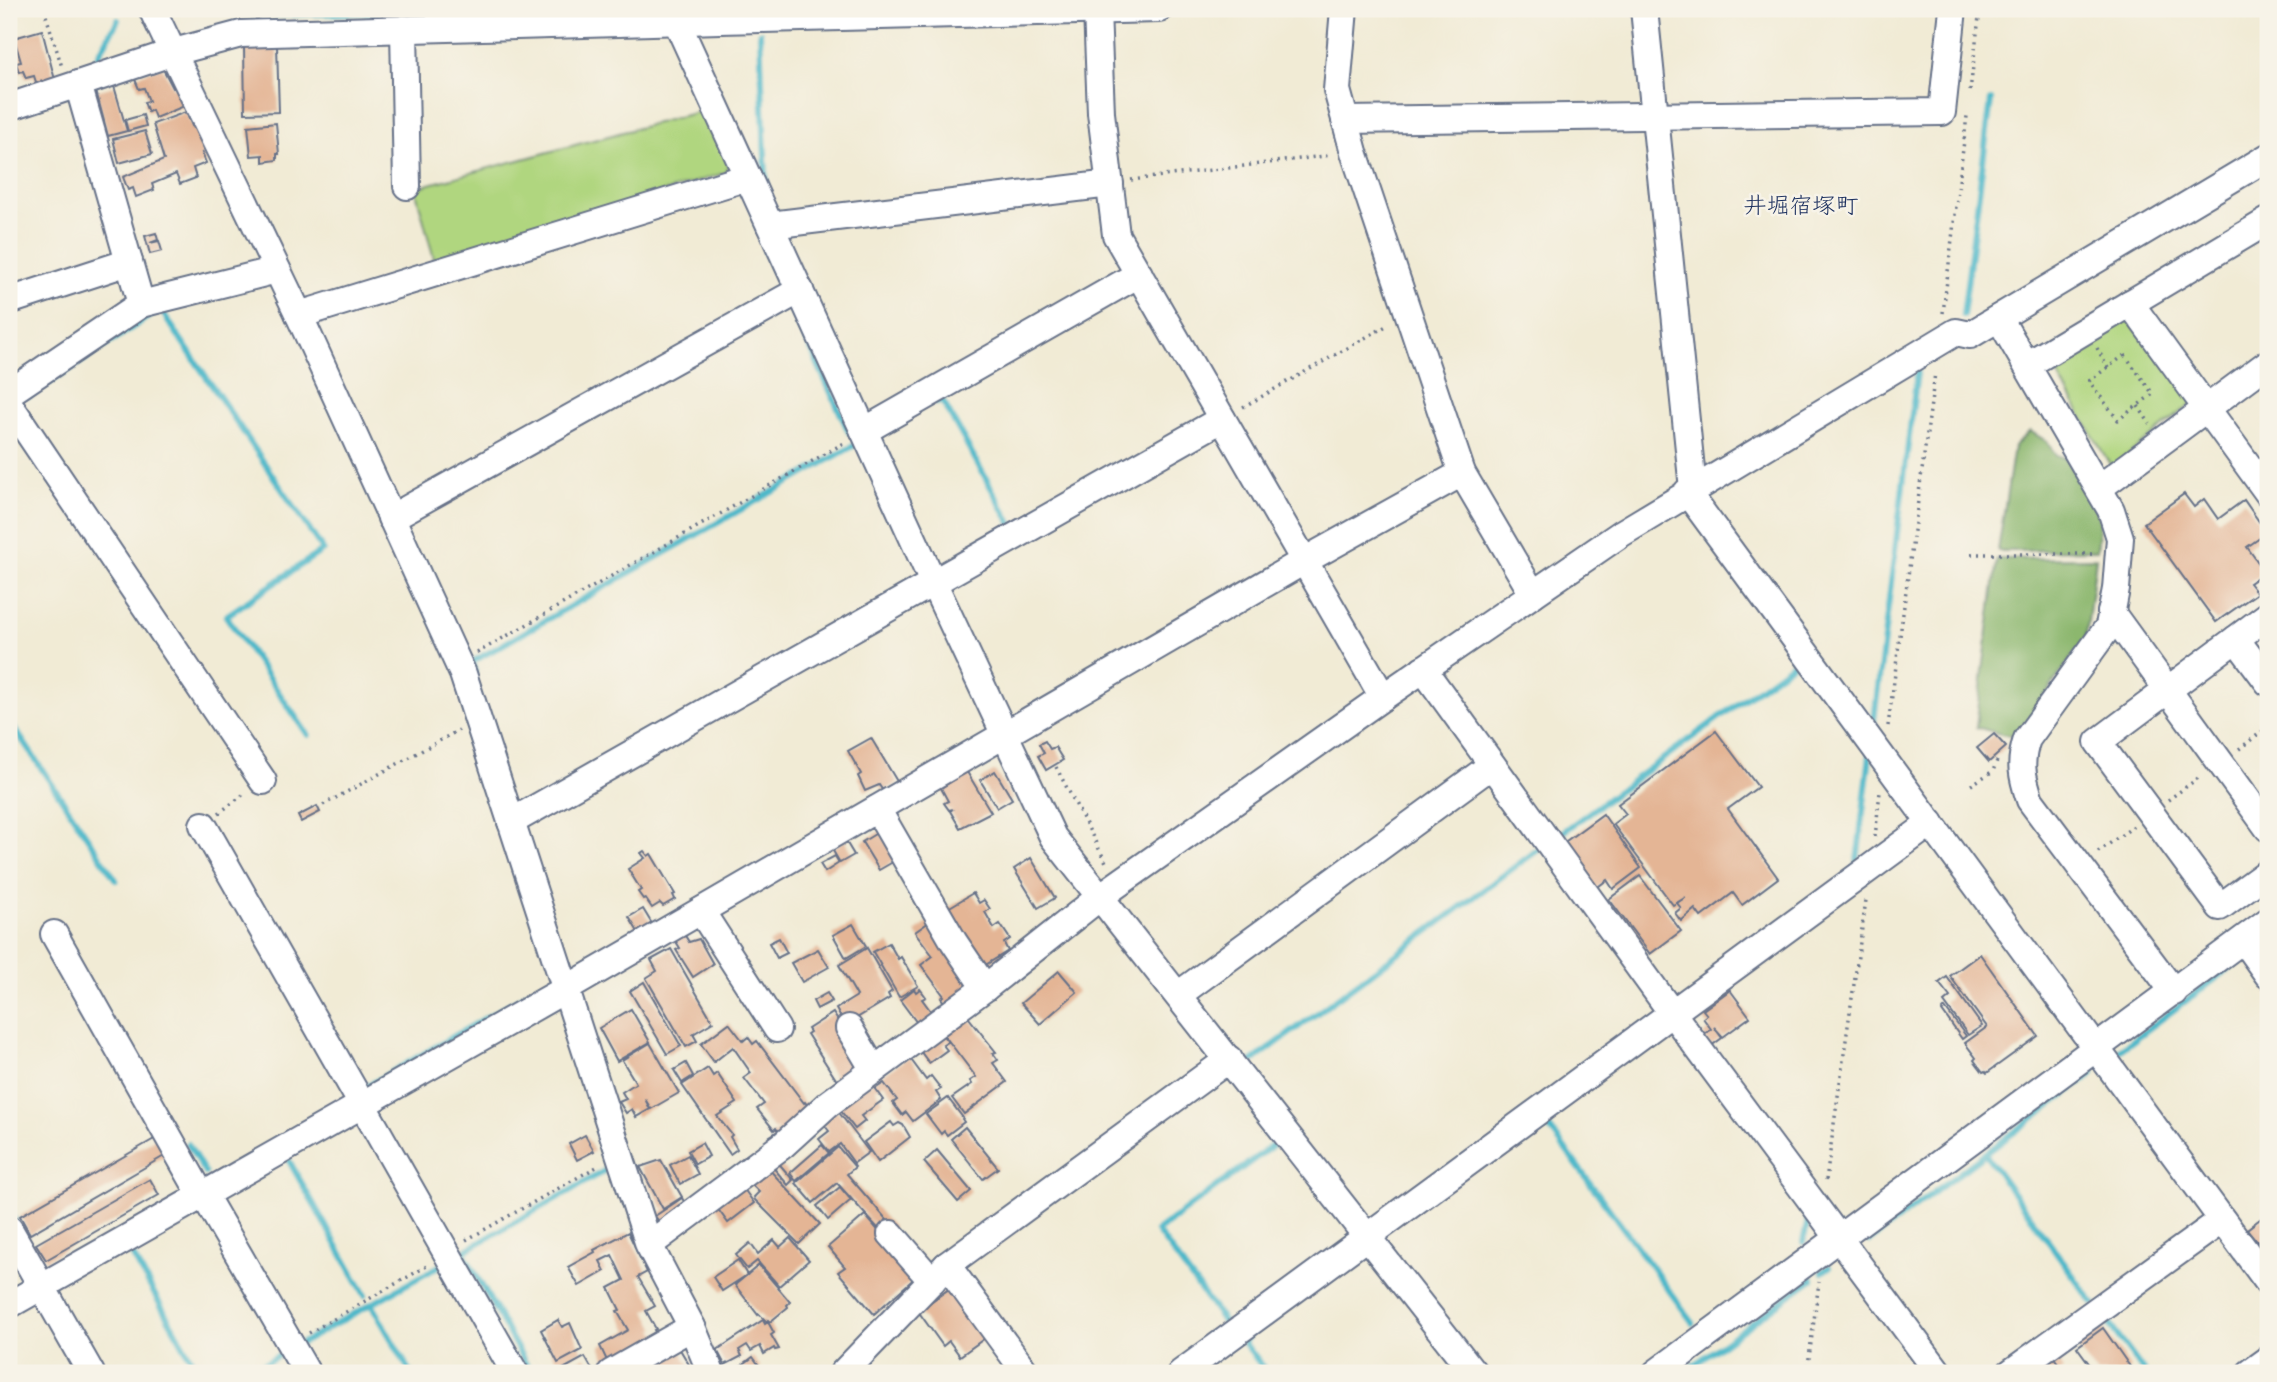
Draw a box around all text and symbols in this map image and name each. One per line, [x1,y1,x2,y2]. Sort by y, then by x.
district label: 井堀宿塚町 [1744,185,1859,226]

